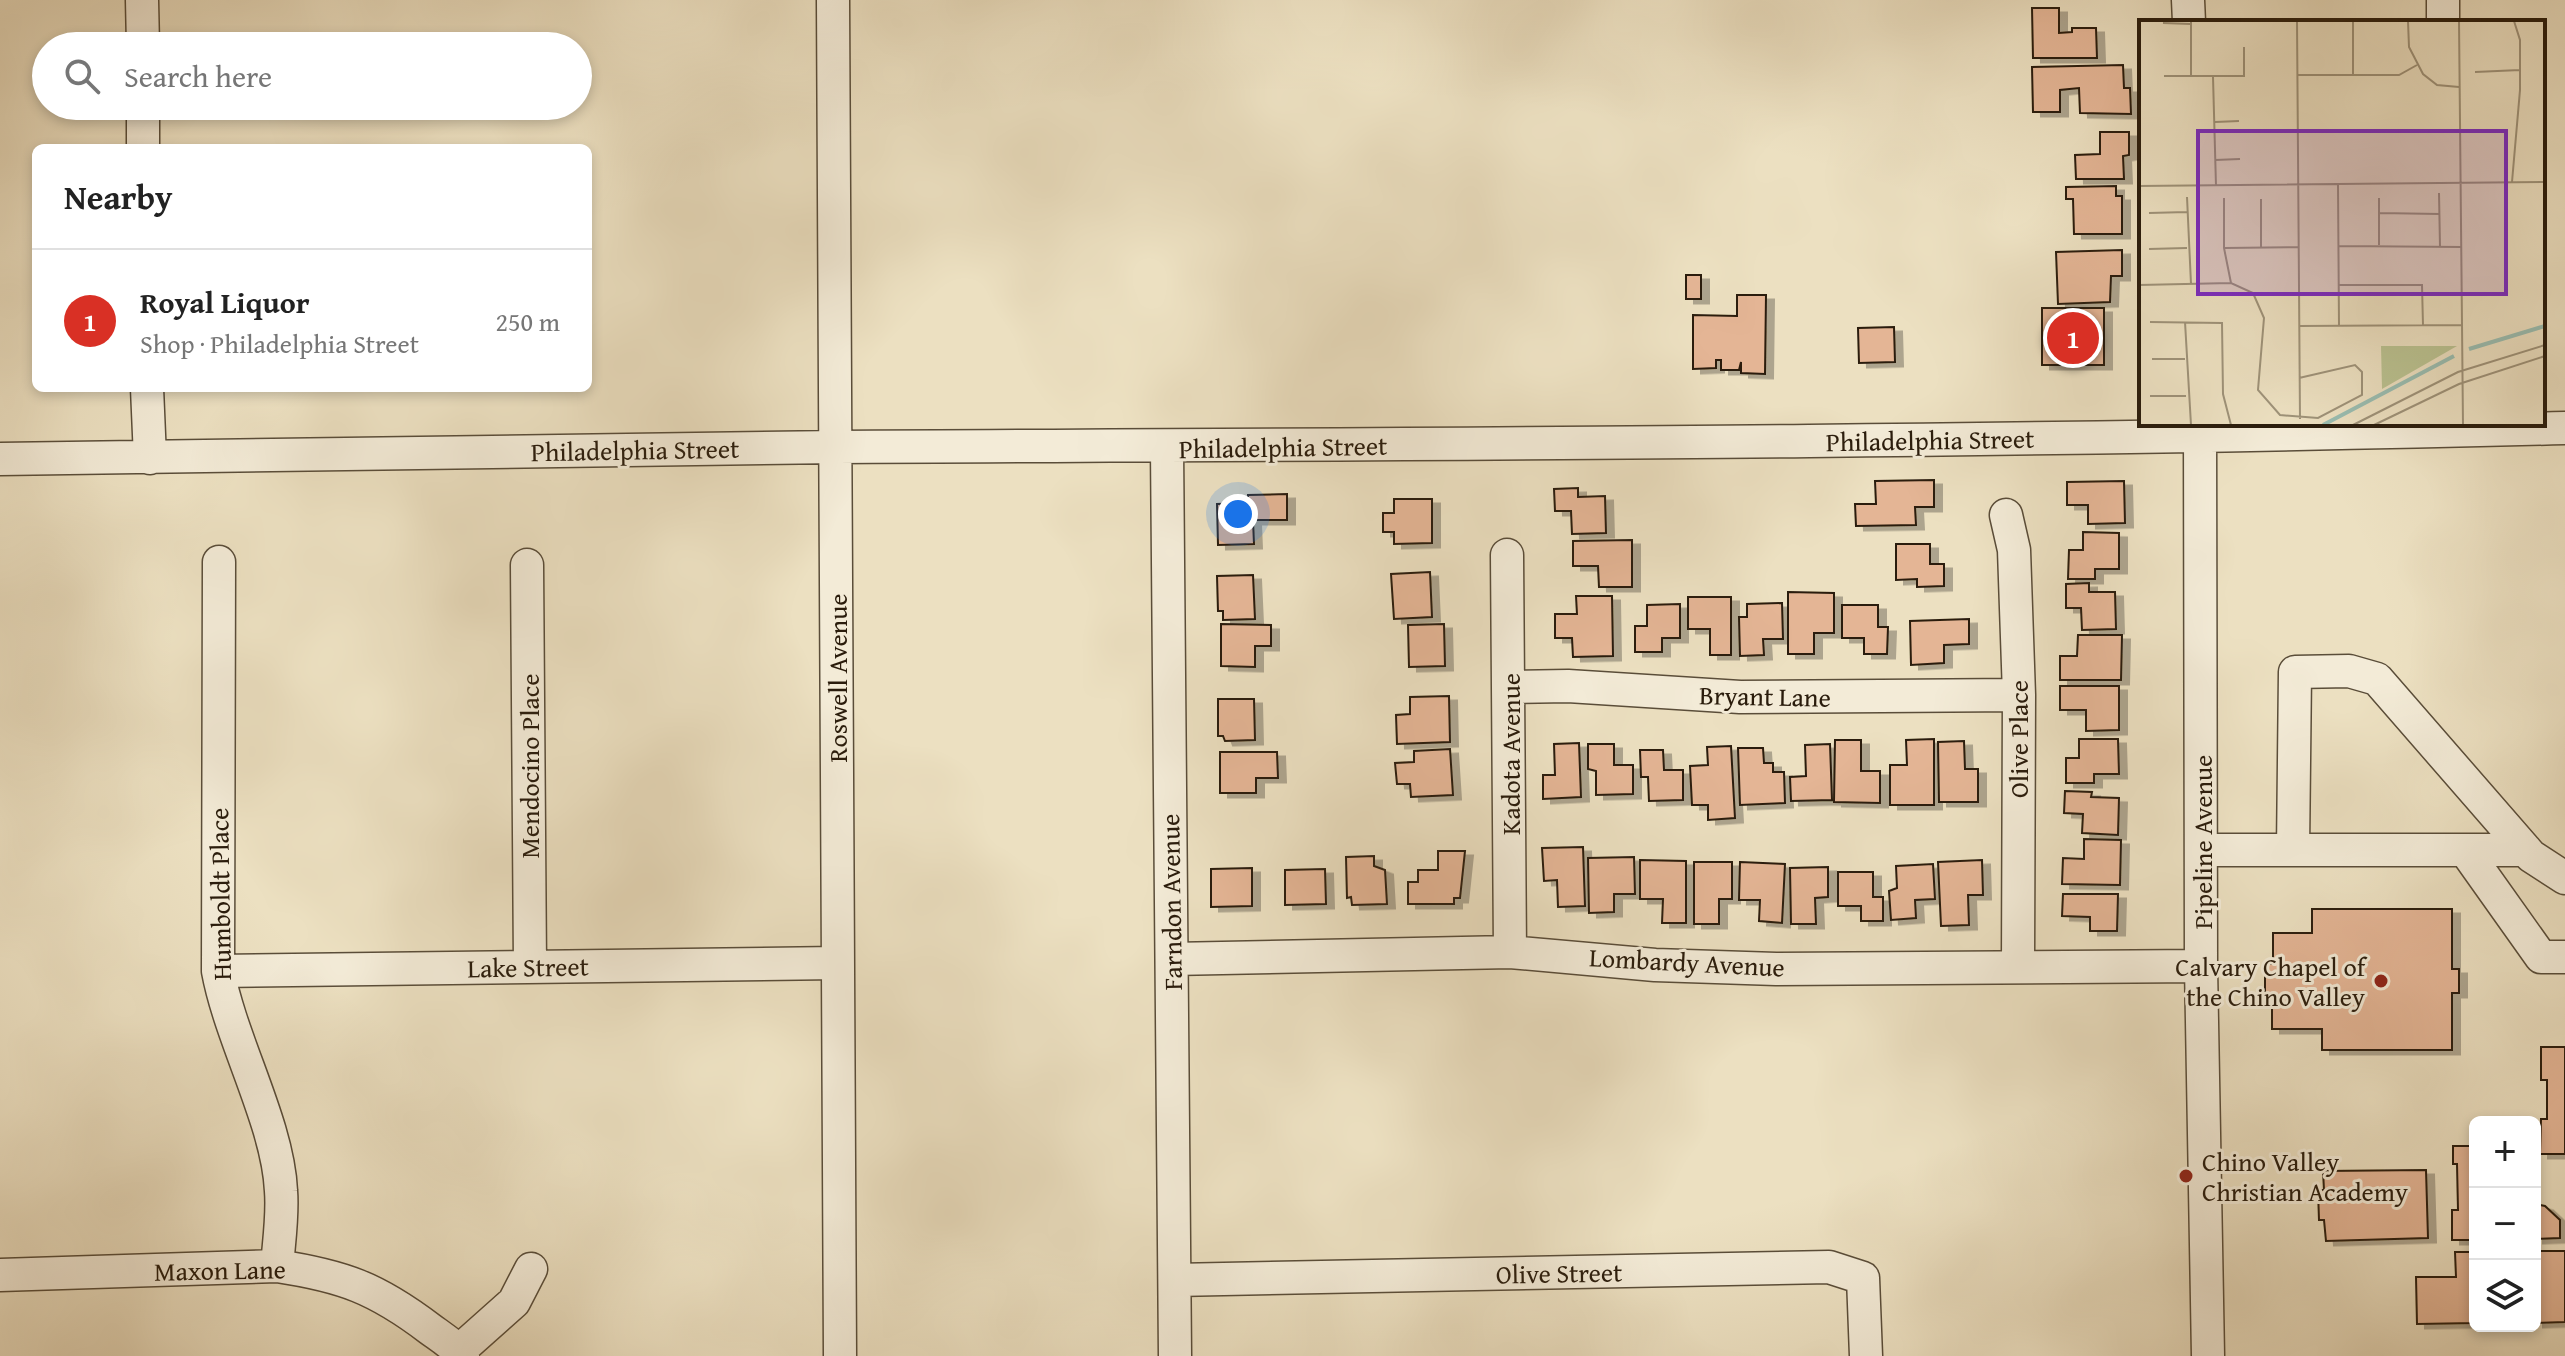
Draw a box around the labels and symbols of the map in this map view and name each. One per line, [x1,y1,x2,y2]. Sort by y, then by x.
inset map [2139,20,2545,426]
pin: 1 [2047,308,2099,368]
street label: Philadelphia Street [1825,419,2035,461]
street label: Philadelphia Street [1178,426,1388,468]
street label: Philadelphia Street [530,429,740,471]
your location [1218,494,1258,534]
street label: Roswell Avenue [818,594,857,762]
street label: Kadota Avenue [1491,673,1530,835]
street label: Mendocino Place [510,674,549,858]
street label: Bryant Lane [1699,675,1831,717]
street label: Olive Place [1999,680,2038,798]
street label: Pipeline Avenue [2183,755,2222,929]
street label: Humboldt Place [199,807,241,981]
street label: Farndon Avenue [1150,813,1192,991]
street label: Lombardy Avenue [1588,937,1786,987]
street label: Lake Street [467,946,589,988]
place label: Calvary Chapel of the Chino Valley [2175,947,2368,1016]
marker: Calvary Chapel of the Chino Valley [2372,972,2390,990]
place label: Chino Valley Christian Academy [2202,1142,2408,1211]
marker: Chino Valley Christian Academy [2177,1167,2195,1185]
street label: Maxon Lane [154,1249,286,1291]
street label: Olive Street [1495,1252,1623,1294]

